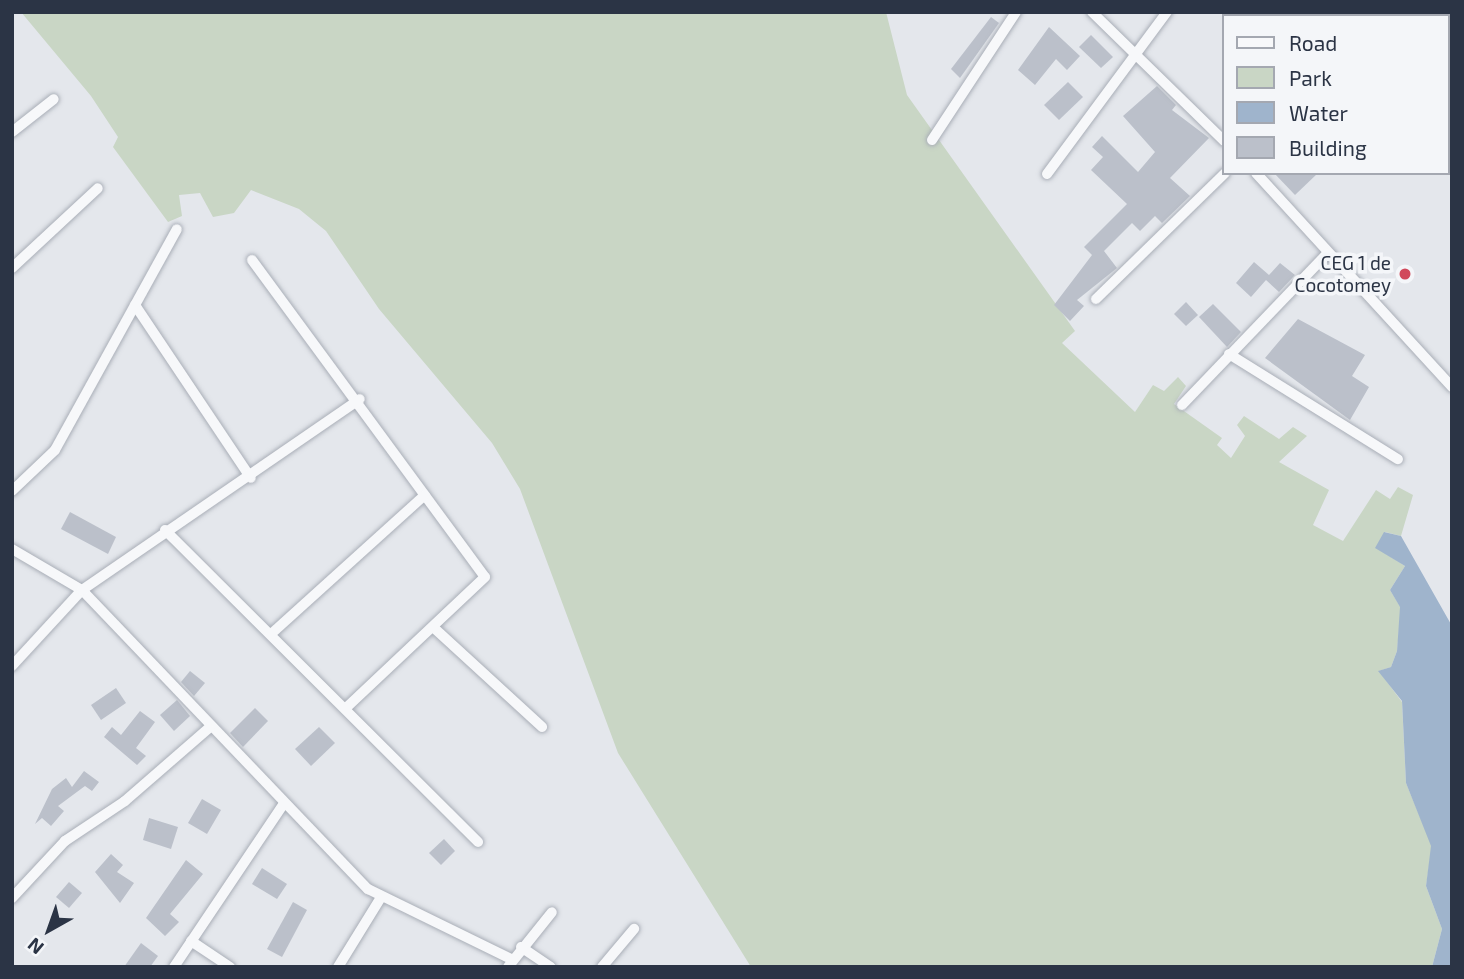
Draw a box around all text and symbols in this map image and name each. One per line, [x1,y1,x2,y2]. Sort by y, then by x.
legend [1222,14,1450,175]
text: Road [1289,30,1337,55]
text: Park [1289,65,1332,90]
text: Water [1289,100,1348,125]
text: Building [1289,135,1367,160]
place label: CEG 1 de Cocotomey [1295,252,1391,296]
marker: CEG 1 de Cocotomey [1397,266,1413,282]
north arrow [14,895,84,965]
text: N [23,933,48,960]

